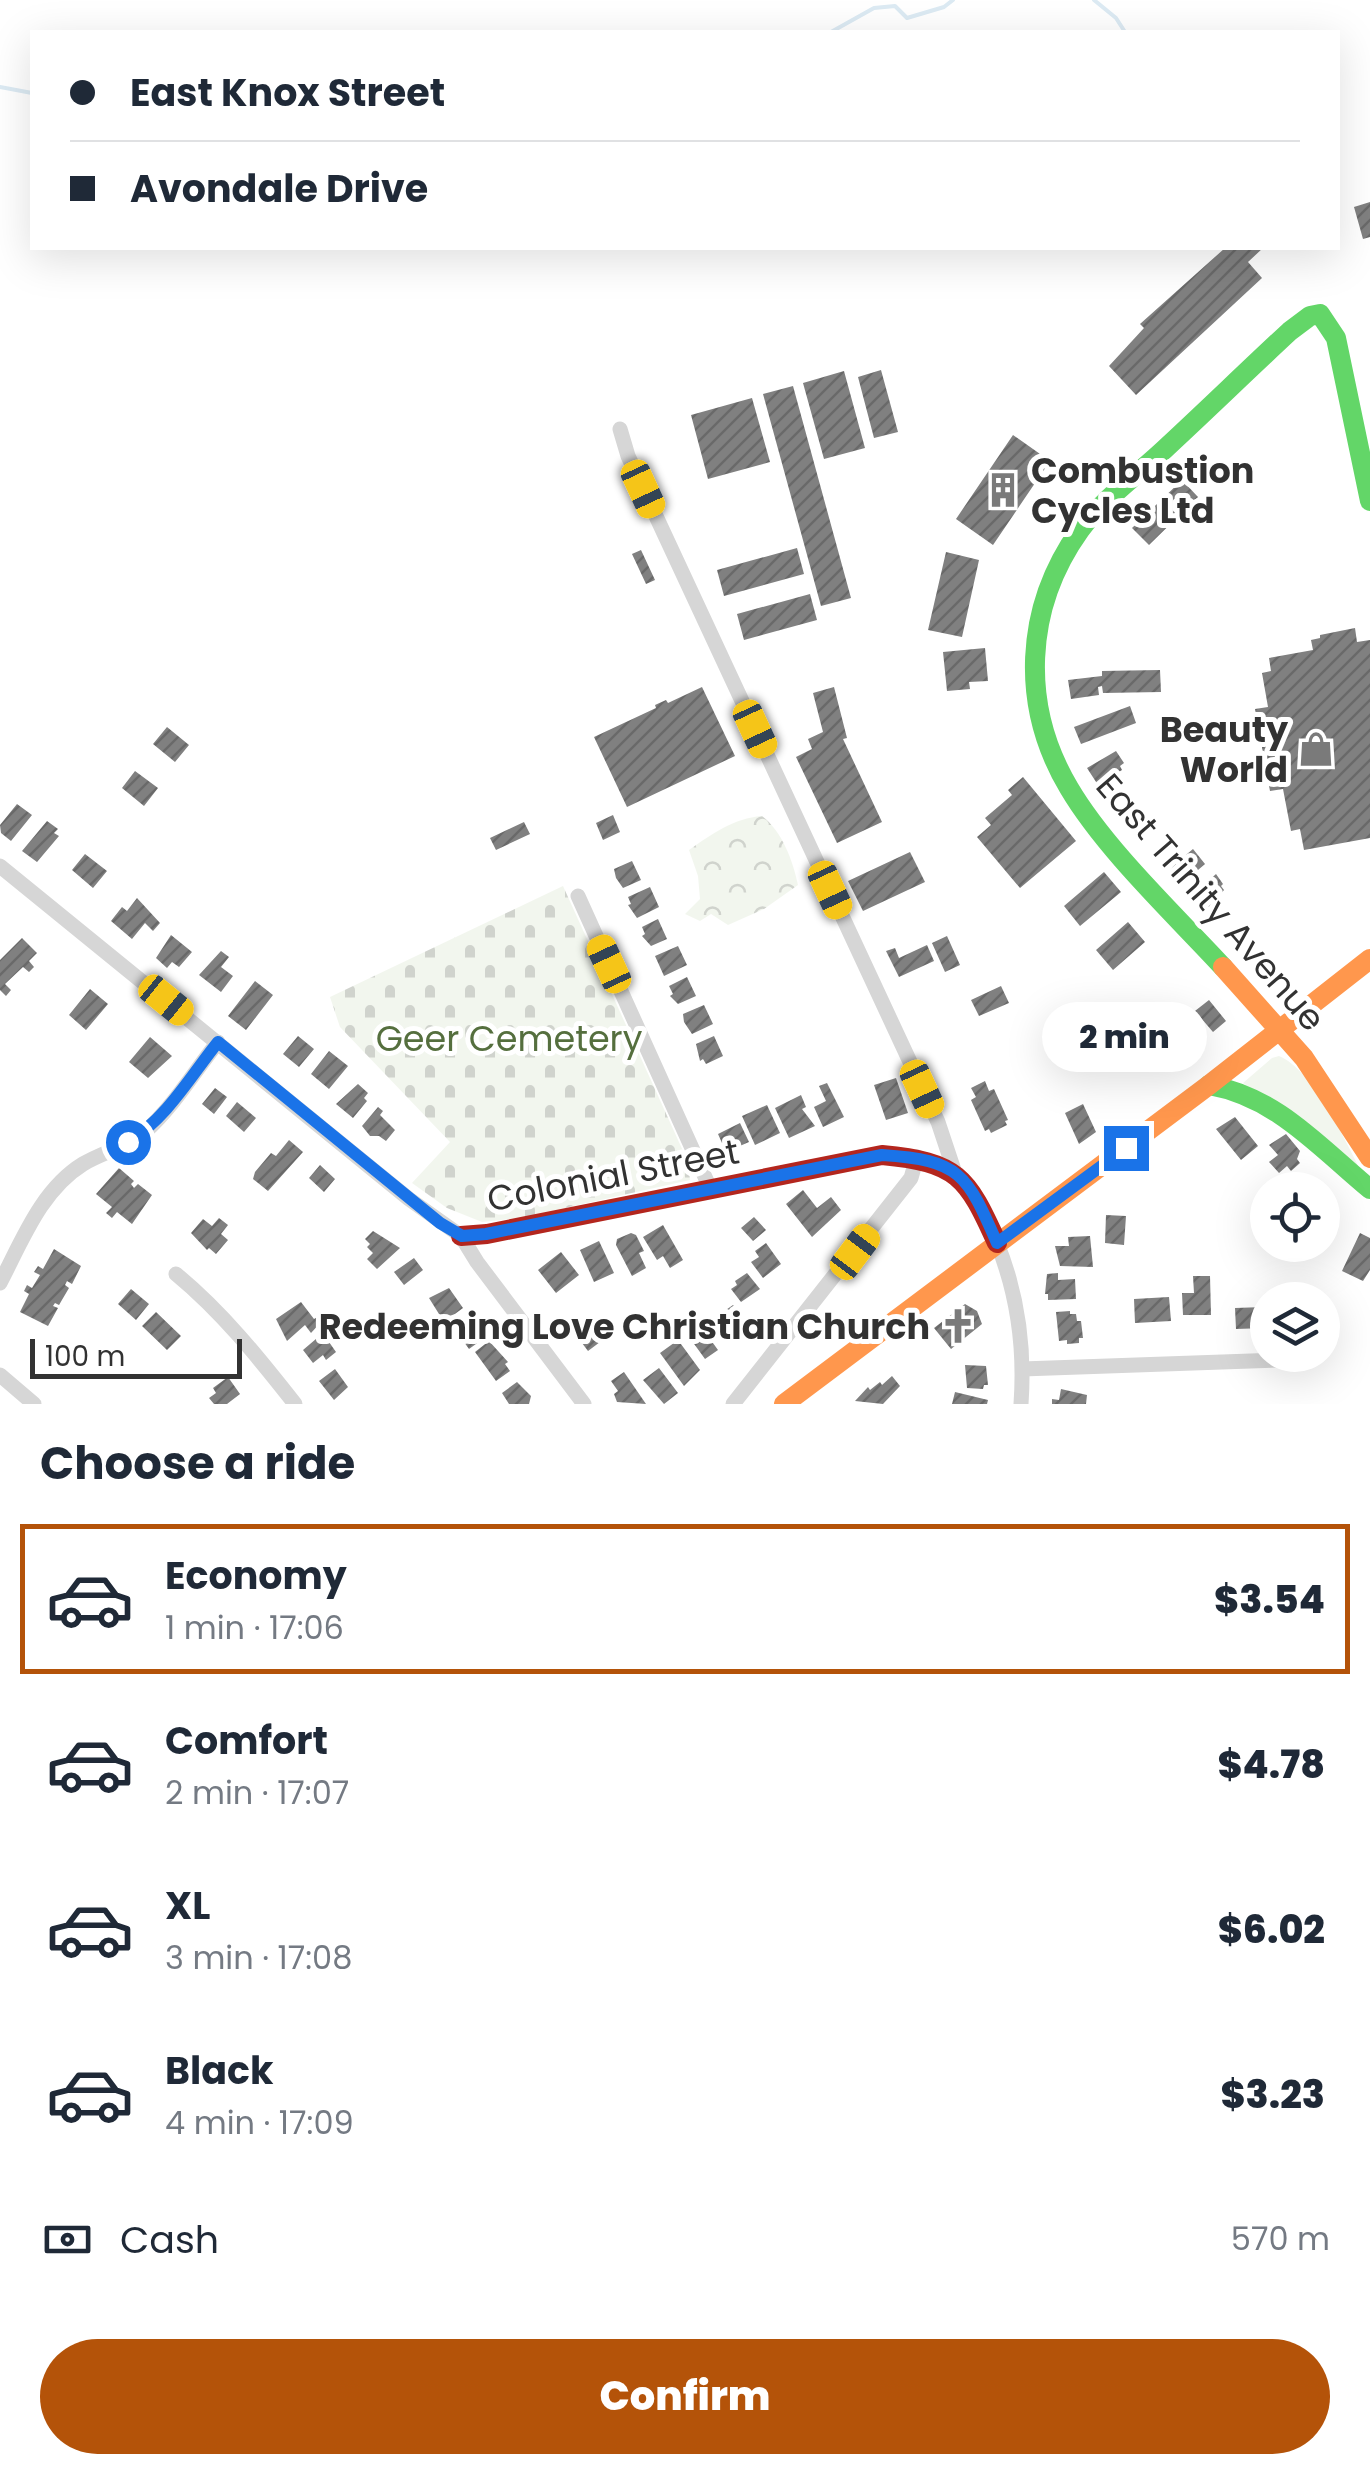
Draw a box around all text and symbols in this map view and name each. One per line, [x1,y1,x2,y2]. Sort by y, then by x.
text: East Knox Street [130,66,445,119]
text: Avondale Drive [130,162,428,215]
place label: Combustion Cycles Ltd [1031,446,1254,535]
car [617,455,669,523]
building icon: Combustion Cycles Ltd [984,471,1022,509]
car [729,695,781,763]
place label: Beauty World [1160,705,1289,794]
shop icon: Beauty World [1297,730,1335,768]
street label: East Trinity Avenue [1085,763,1337,1041]
car [804,856,856,924]
car [583,930,635,998]
car [133,969,199,1031]
callout: 2 min [1044,1003,1208,1073]
park label: Geer Cemetery [376,1014,643,1063]
text: 2 min [1079,1014,1170,1059]
car [896,1055,948,1123]
route start [106,1120,151,1165]
route end [1104,1126,1149,1171]
street label: Colonial Street [483,1127,743,1223]
map controls [1250,1172,1340,1372]
button: locate [1250,1172,1340,1262]
car [825,1219,885,1285]
button: layers [1250,1282,1340,1372]
place label: Redeeming Love Christian Church [319,1302,930,1351]
church icon: Redeeming Love Christian Church [939,1307,977,1345]
scale bar [30,1334,242,1378]
text: 100 m [45,1337,125,1376]
text: Choose a ride [40,1432,355,1495]
text: Economy [165,1549,347,1602]
icon: car [45,1554,135,1644]
text: $3.54 [1214,1573,1325,1626]
text: 1 min · 17:06 [165,1605,344,1650]
text: Comfort [165,1714,328,1767]
icon: car [45,1719,135,1809]
text: $4.78 [1217,1738,1325,1791]
text: 2 min · 17:07 [165,1770,349,1815]
text: XL [165,1879,210,1932]
icon: car [45,1884,135,1974]
text: $6.02 [1218,1903,1325,1956]
text: 3 min · 17:08 [165,1935,352,1980]
text: Black [165,2044,274,2097]
icon: car [45,2049,135,2139]
text: $3.23 [1220,2068,1325,2121]
text: 4 min · 17:09 [165,2100,354,2145]
icon: cash [40,2212,95,2267]
text: Cash [120,2213,219,2266]
text: 570 m [1231,2216,1330,2261]
button: Confirm [40,2339,1330,2454]

